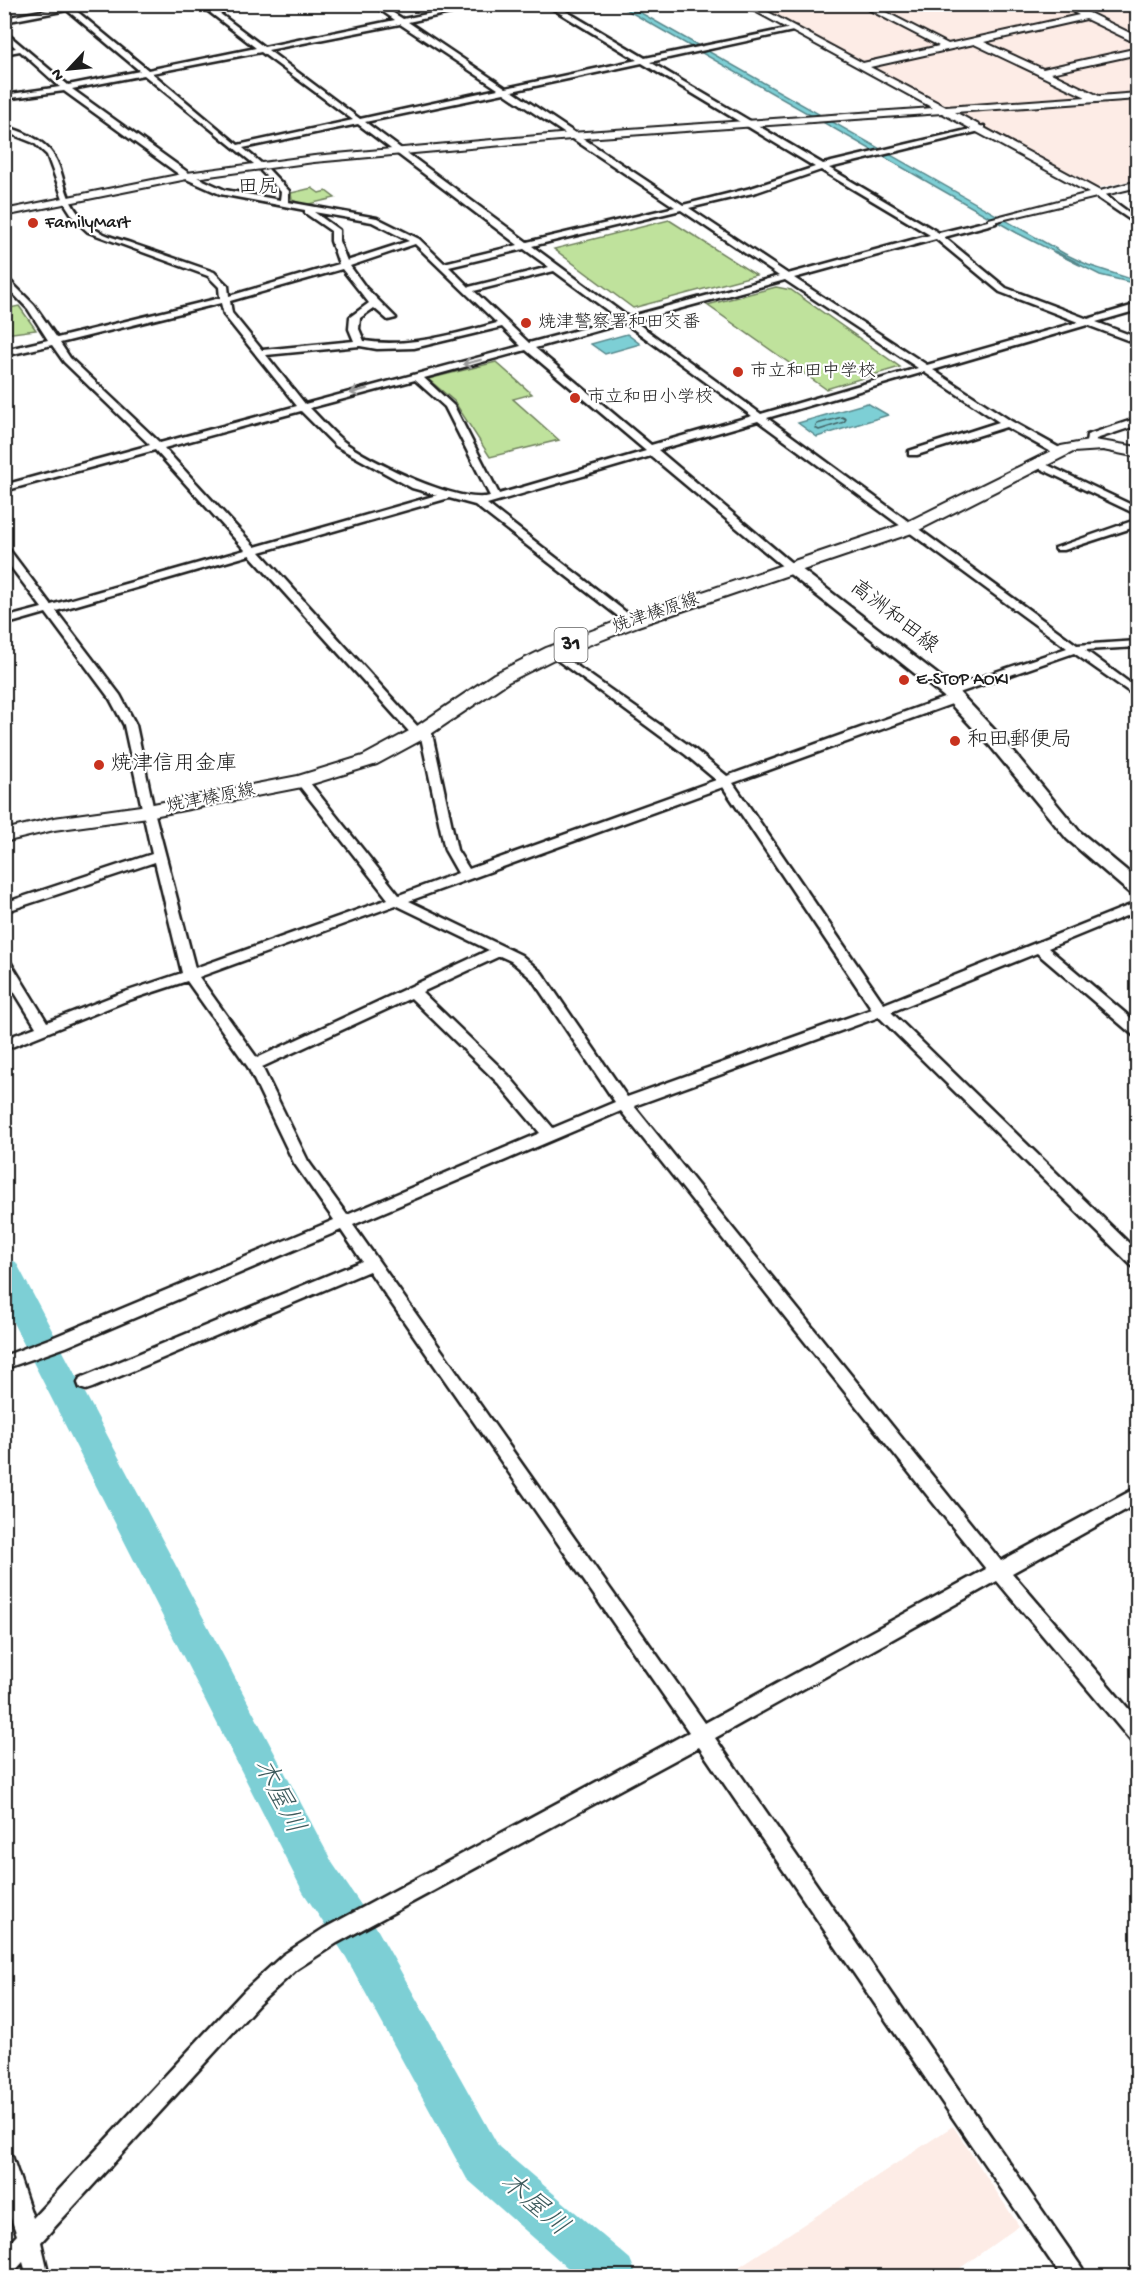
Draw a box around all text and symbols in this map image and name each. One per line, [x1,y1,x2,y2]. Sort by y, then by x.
north arrow [39,39,99,99]
text: N [48,65,69,83]
district label: 田尻 [238,177,278,200]
place label: FamilyMart [44,213,132,234]
marker: FamilyMart [26,216,40,230]
place label: 焼津警察署和田交番 [538,312,700,334]
marker: 焼津警察署和田交番 [519,316,533,330]
one-way arrow [463,356,482,368]
place label: 市立和田中学校 [750,361,876,383]
marker: 市立和田中学校 [731,365,745,379]
one-way arrow [350,386,369,398]
place label: 市立和田小学校 [587,387,713,409]
marker: 市立和田小学校 [568,391,582,405]
street label: 高洲和田線 [844,574,943,660]
street label: 焼津榛原線 [610,588,702,639]
road number: 31 [554,628,588,662]
place label: E-STOP AOKI [916,670,1009,691]
marker: E-STOP AOKI [897,673,911,687]
place label: 和田郵便局 [967,728,1072,754]
marker: 和田郵便局 [948,734,962,748]
place label: 焼津信用金庫 [111,752,237,778]
marker: 焼津信用金庫 [92,758,106,772]
street label: 焼津榛原線 [165,779,257,818]
water label: 木屋川 [244,1753,311,1840]
water label: 木屋川 [492,2167,575,2245]

